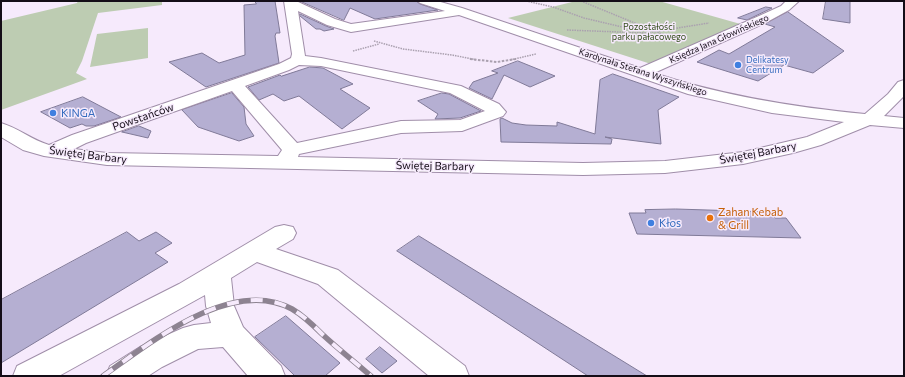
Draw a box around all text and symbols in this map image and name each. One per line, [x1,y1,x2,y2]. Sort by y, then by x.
street label: Księdza Jana Głowińskiego [668,12,770,66]
park label: Pozostałości parku pałacowego [612,22,686,43]
street label: Kardynała Stefana Wyszyńskiego [577,46,709,98]
place label: Delikatesy Centrum [746,55,789,76]
marker: Delikatesy Centrum [733,60,743,70]
street label: Powstańców [111,100,175,134]
place label: KINGA [61,106,95,120]
marker: KINGA [48,108,58,118]
street label: Świętej Barbary [718,139,798,167]
street label: Świętej Barbary [48,144,128,166]
street label: Świętej Barbary [396,159,474,173]
place label: Zahan Kebab & Grill [718,205,783,231]
marker: Zahan Kebab & Grill [705,213,715,223]
place label: Kłos [659,216,681,230]
marker: Kłos [646,218,656,228]

